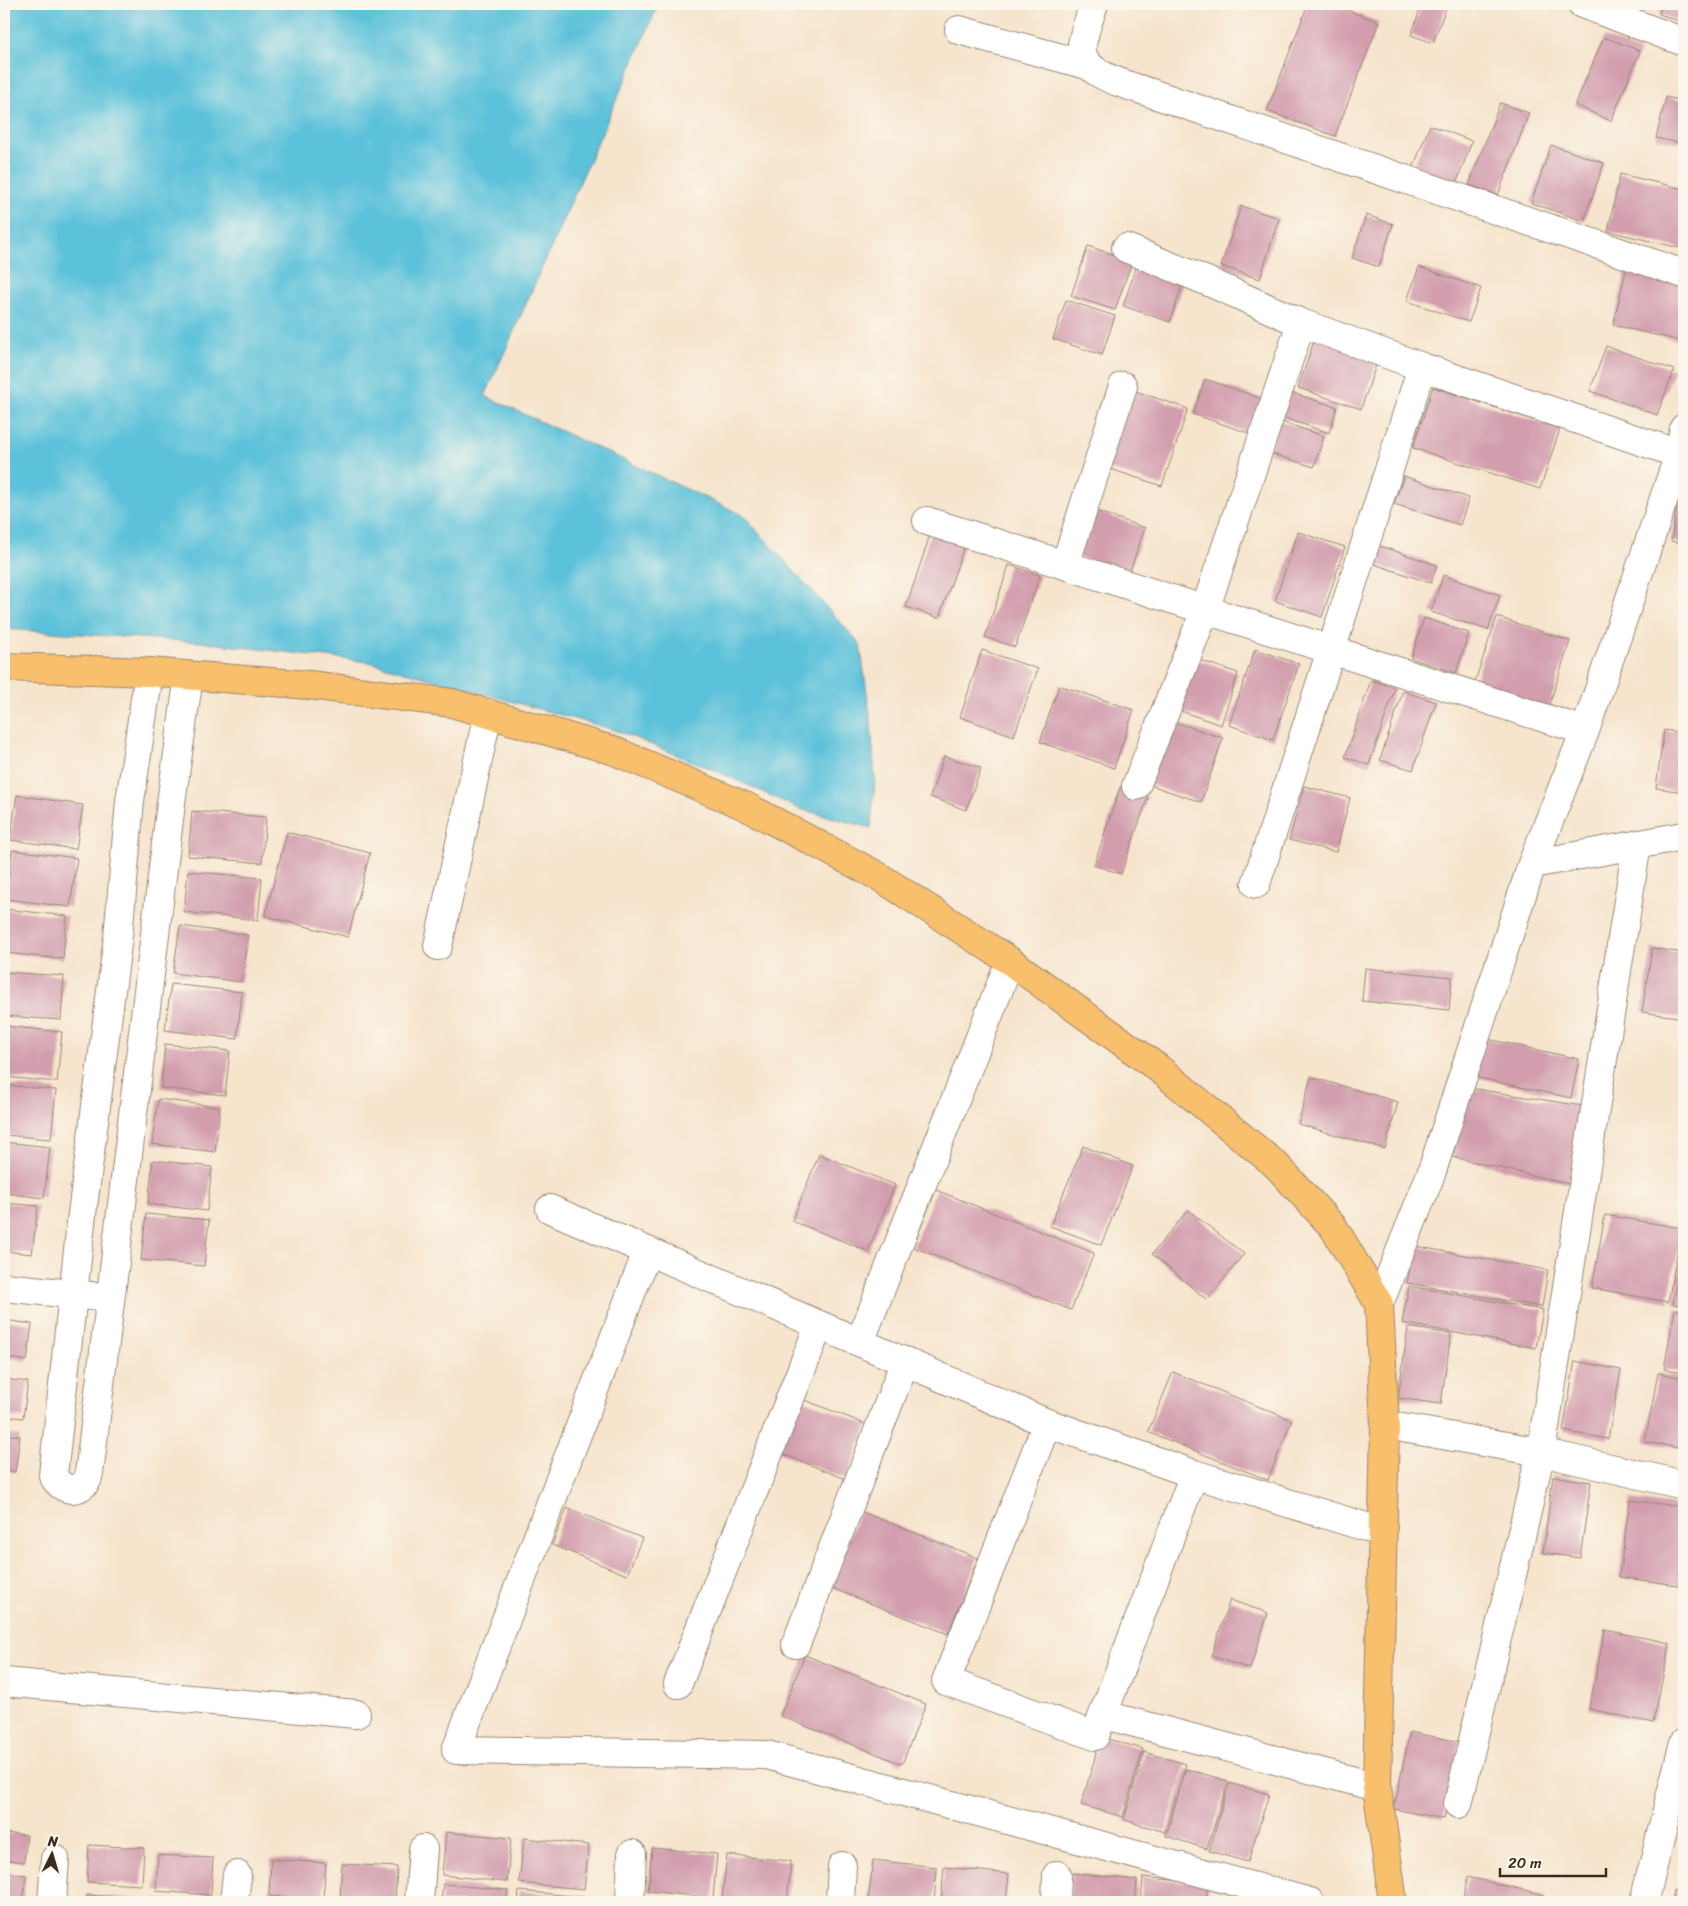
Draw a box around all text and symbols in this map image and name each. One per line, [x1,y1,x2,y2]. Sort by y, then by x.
north arrow [28,1828,78,1878]
text: N [46,1829,59,1854]
scale bar [1500,1846,1607,1878]
text: 20 m [1508,1850,1542,1876]

